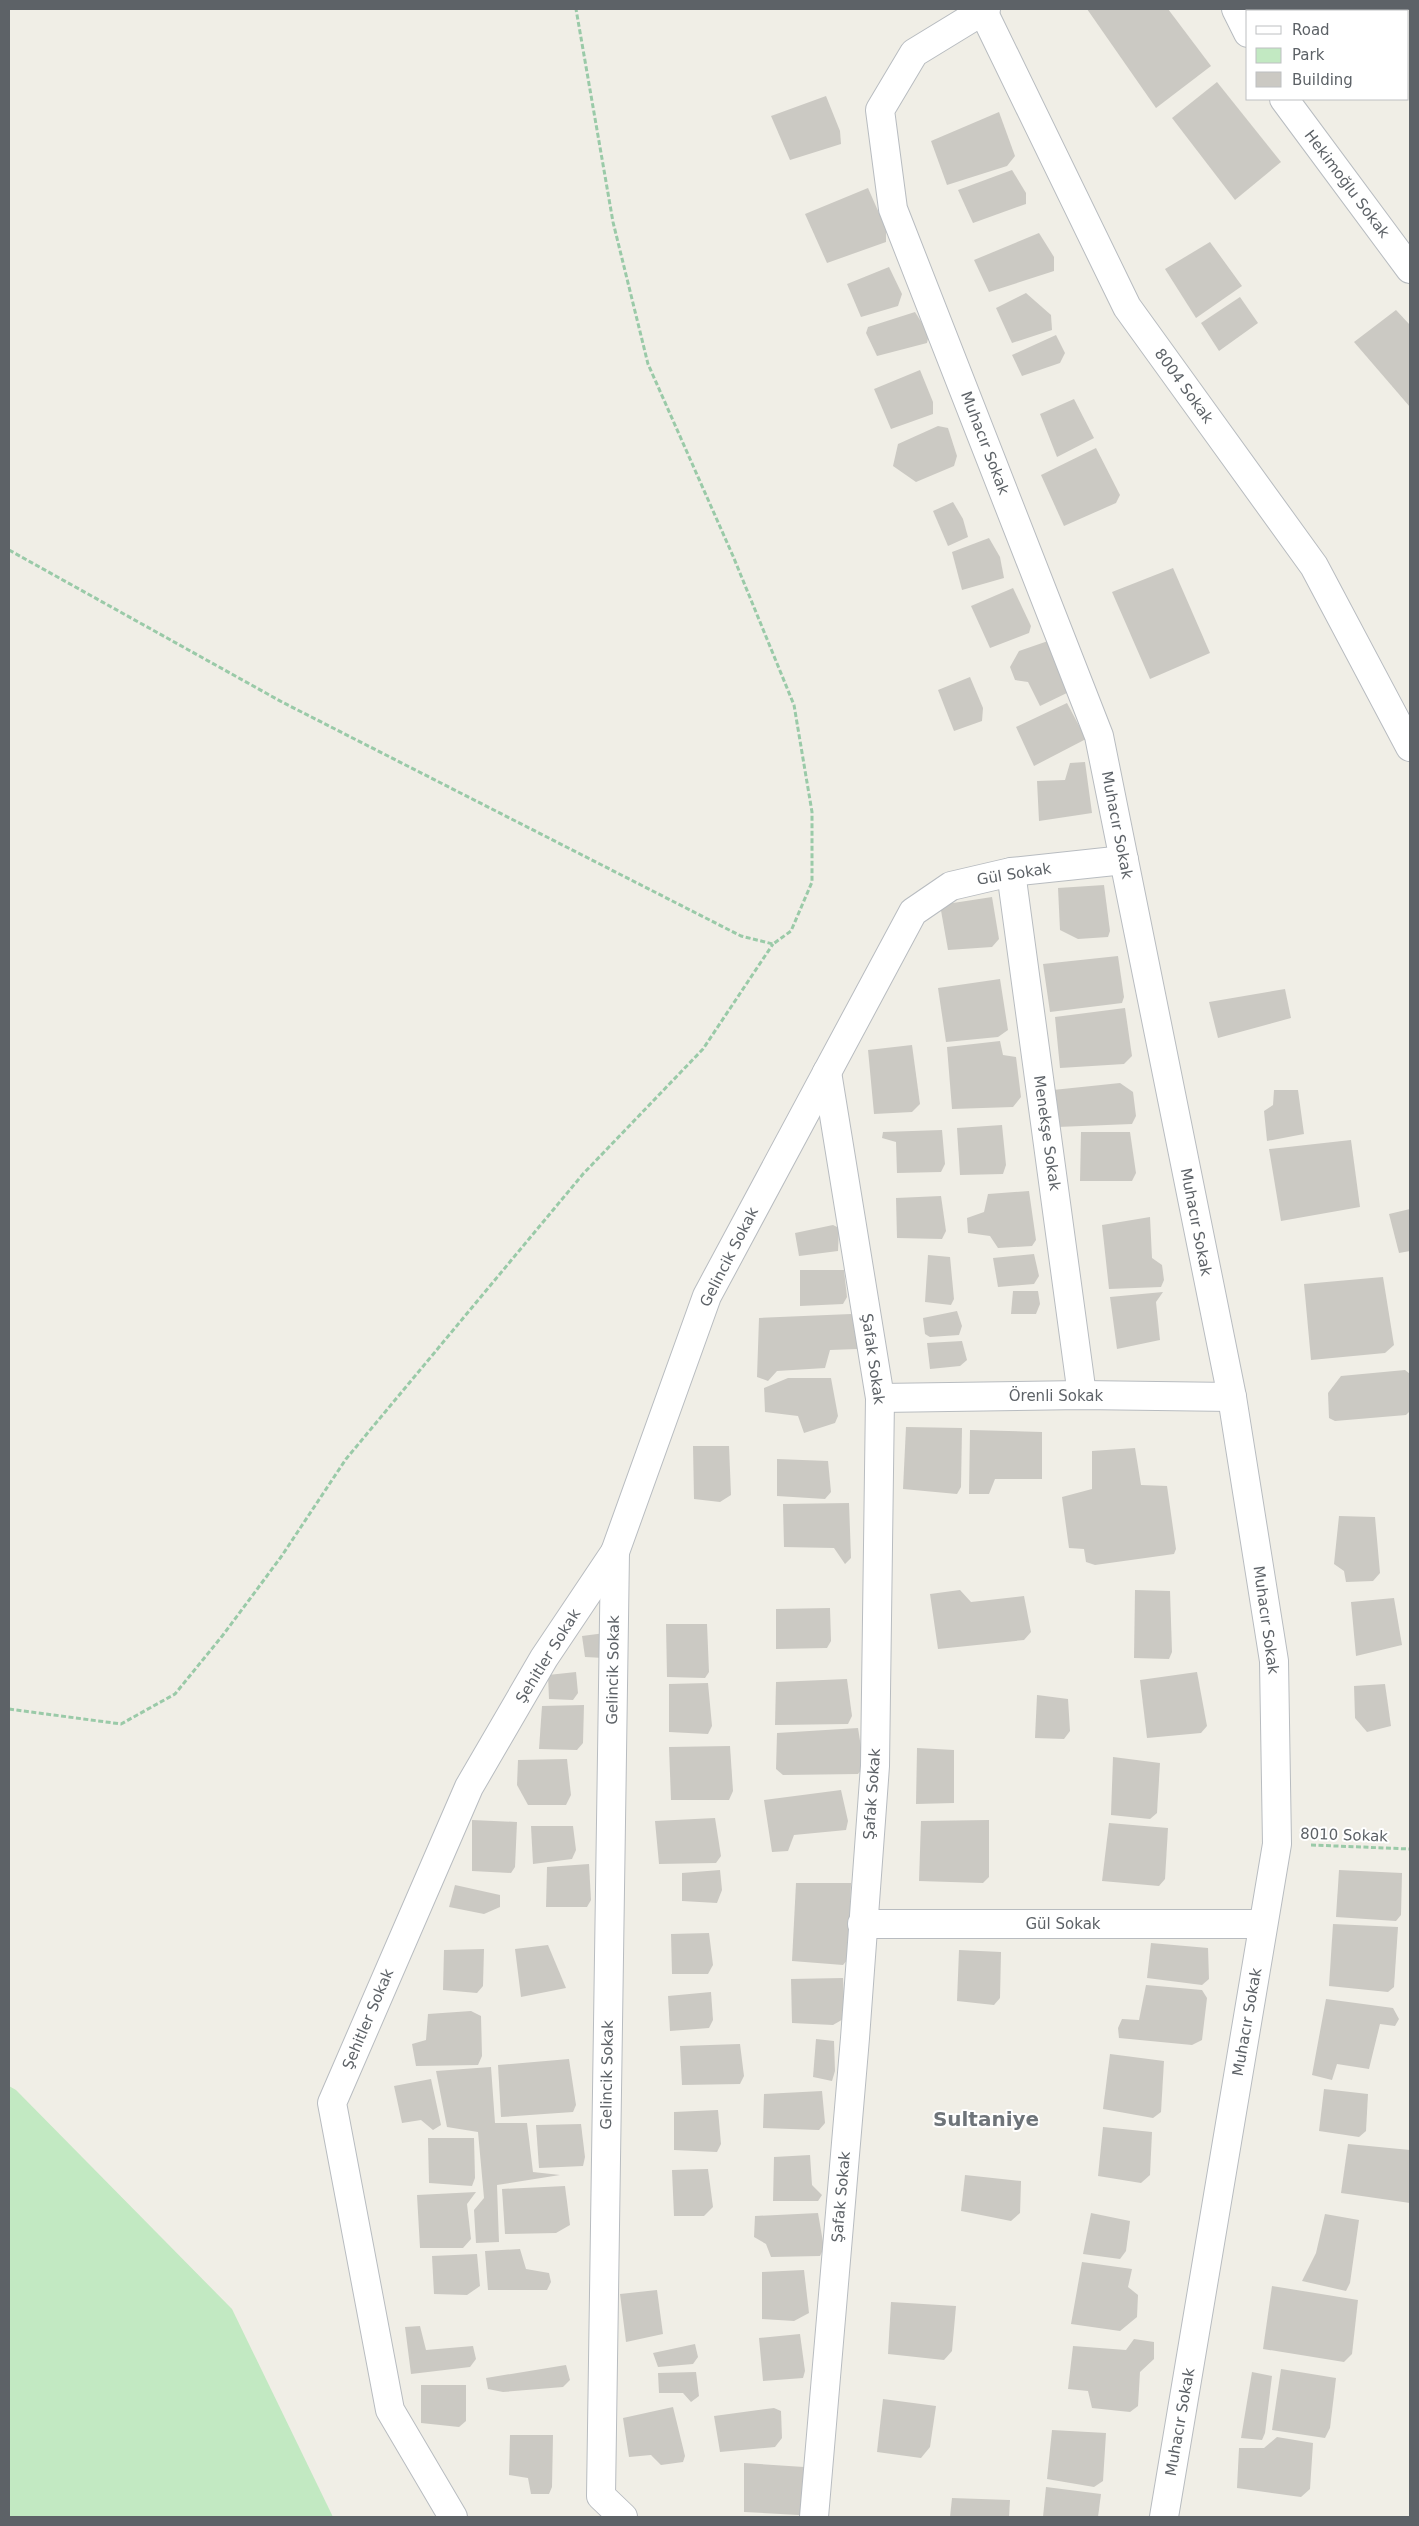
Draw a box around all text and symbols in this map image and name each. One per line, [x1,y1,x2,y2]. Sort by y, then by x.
legend [1246,10,1409,100]
text: Road [1292,21,1330,39]
text: Park [1292,46,1325,64]
text: Building [1292,71,1353,89]
street label: Hekimoğlu Sokak [1301,127,1394,242]
street label: 8004 Sokak [1151,345,1217,427]
street label: Muhacır Sokak [957,389,1013,498]
street label: Muhacır Sokak [1098,770,1136,881]
street label: Gül Sokak [976,859,1053,889]
street label: Menekşe Sokak [1030,1074,1064,1192]
street label: Muhacır Sokak [1177,1167,1215,1278]
street label: Gelincik Sokak [696,1204,762,1310]
street label: Şafak Sokak [858,1312,888,1406]
street label: Örenli Sokak [1009,1386,1104,1405]
street label: Muhacır Sokak [1249,1565,1283,1676]
street label: Şehitler Sokak [512,1605,584,1706]
street label: Gelincik Sokak [603,1615,623,1725]
street label: Şafak Sokak [860,1747,884,1840]
street label: 8010 Sokak [1300,1824,1389,1846]
street label: Gül Sokak [1025,1915,1101,1933]
street label: Şehitler Sokak [339,1966,397,2072]
street label: Muhacır Sokak [1229,1966,1265,2077]
street label: Gelincik Sokak [597,2020,617,2130]
district label: Sultaniye [933,2107,1039,2131]
street label: Şafak Sokak [828,2150,854,2243]
street label: Muhacır Sokak [1162,2366,1198,2477]

